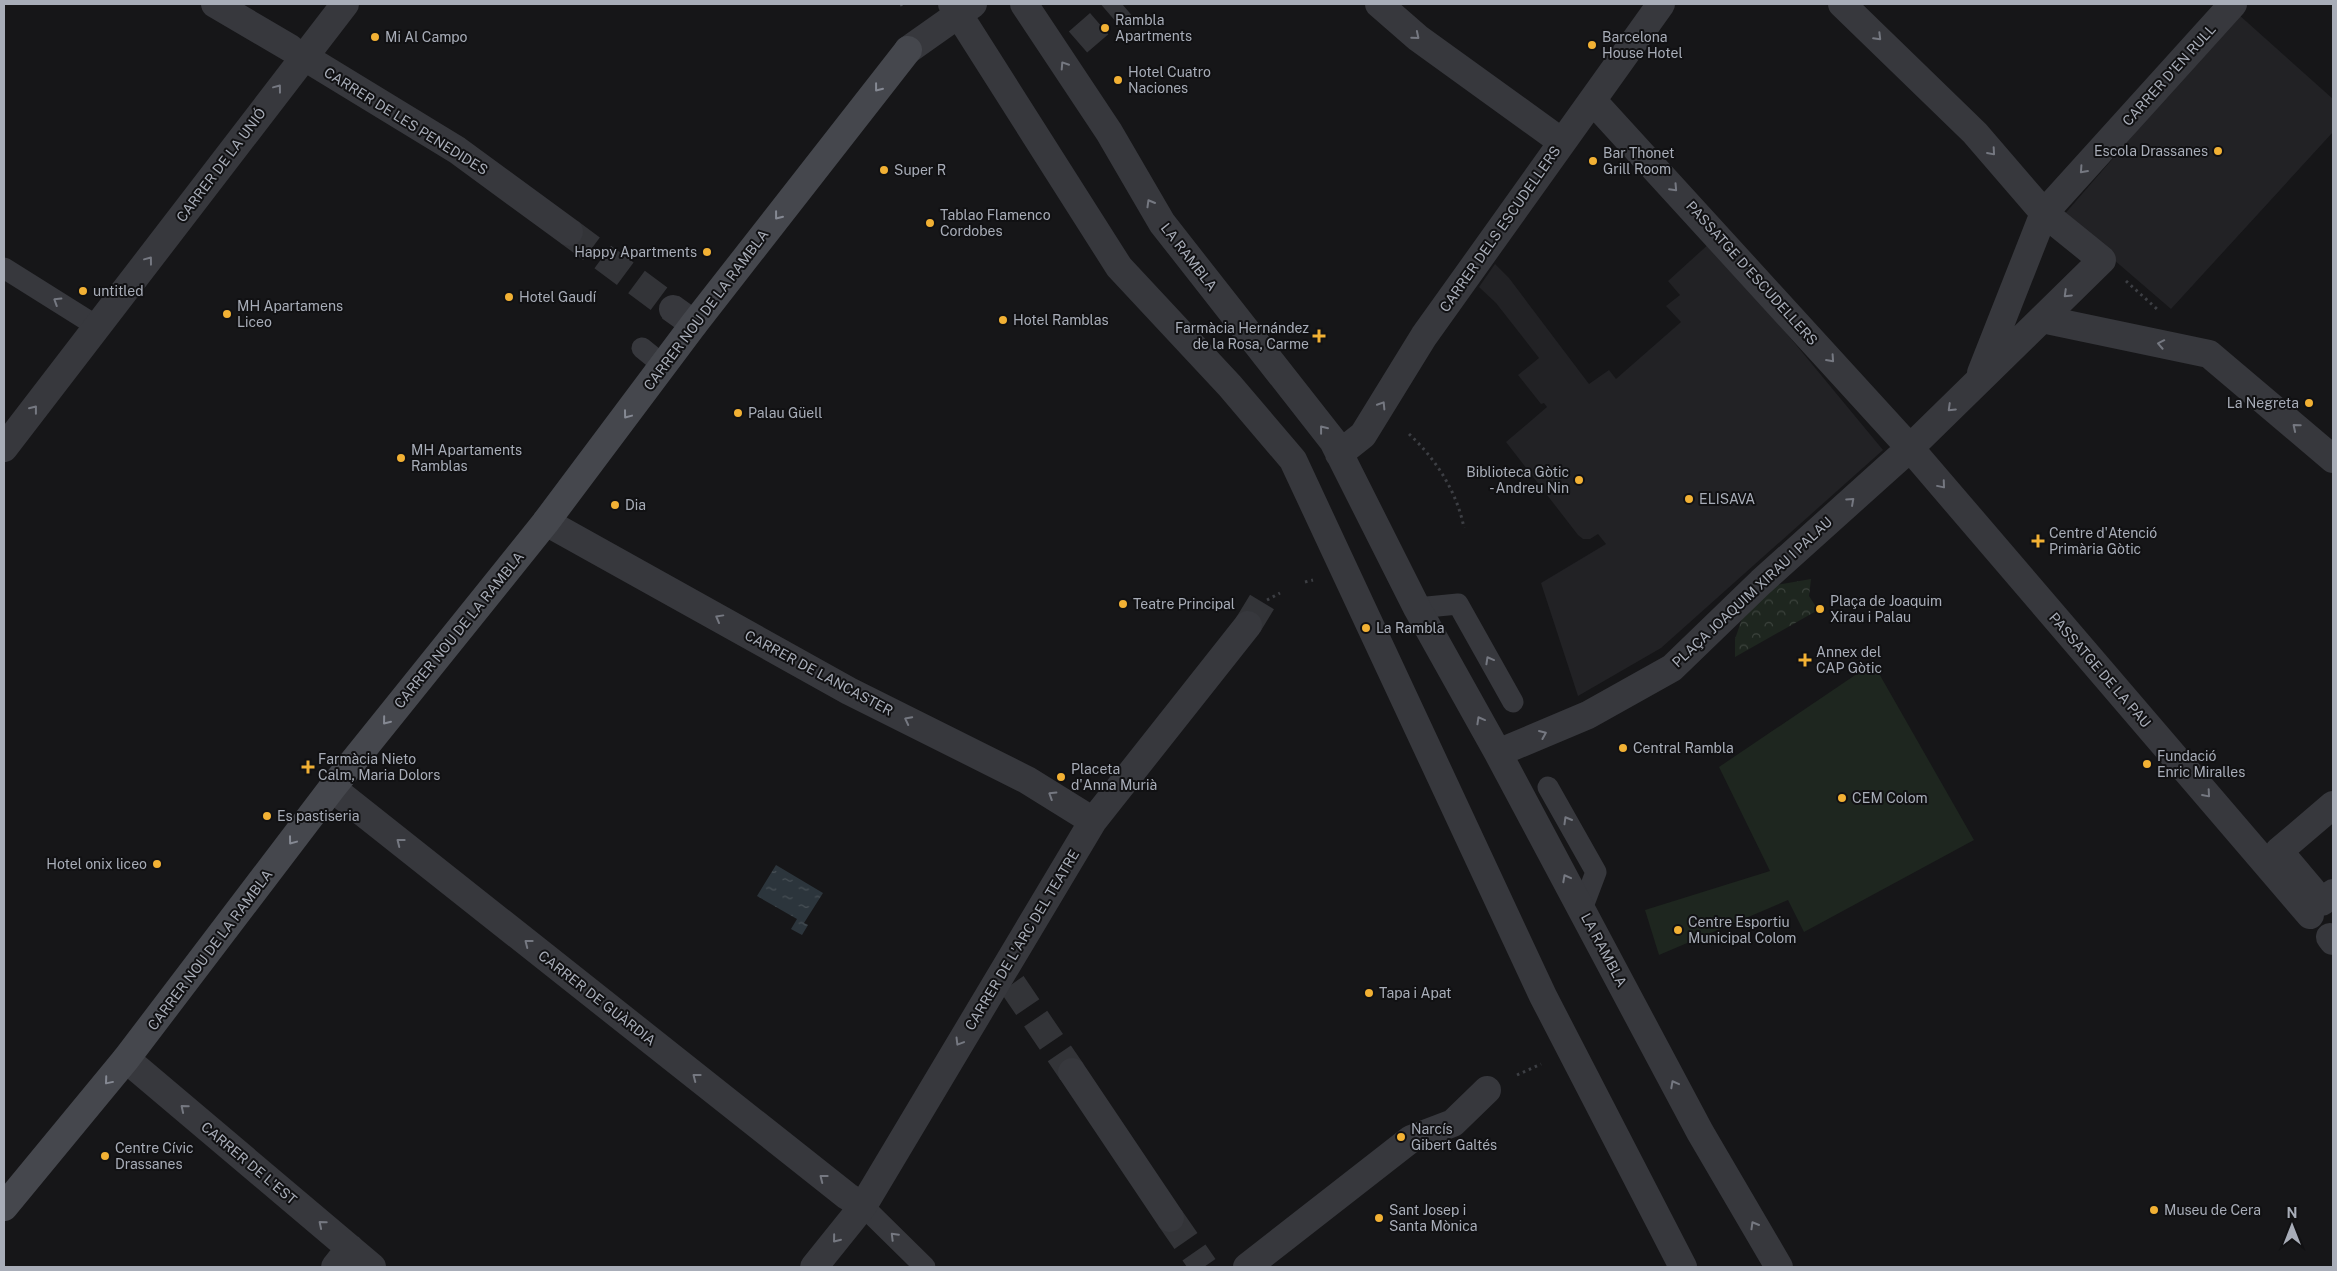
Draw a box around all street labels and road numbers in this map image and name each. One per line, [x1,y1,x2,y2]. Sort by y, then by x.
street label: CARRER D'EN RULL [2119,21,2219,129]
street label: CARRER DE LES PENEDIDES [321,64,491,178]
street label: CARRER DE LA UNIÓ [171,104,269,225]
street label: CARRER DELS ESCUDELLERS [1436,143,1564,315]
street label: PASSATGE D'ESCUDELLERS [1683,198,1821,348]
street label: LA RAMBLA [1158,220,1220,294]
street label: CARRER NOU DE LA RAMBLA [640,227,772,393]
street label: PLAÇA JOAQUIM XIRAU I PALAU [1669,514,1835,670]
street label: CARRER NOU DE LA RAMBLA [391,548,527,712]
street label: PASSATGE DE LA PAU [2046,609,2154,731]
street label: CARRER DE LANCASTER [742,627,896,719]
street label: CARRER DE L'ARC DEL TEATRE [962,847,1082,1033]
street label: CARRER NOU DE LA RAMBLA [144,867,276,1033]
street label: LA RAMBLA [1578,910,1630,990]
street label: CARRER DE GUÀRDIA [535,946,659,1049]
street label: CARRER DE L'EST [198,1118,300,1208]

